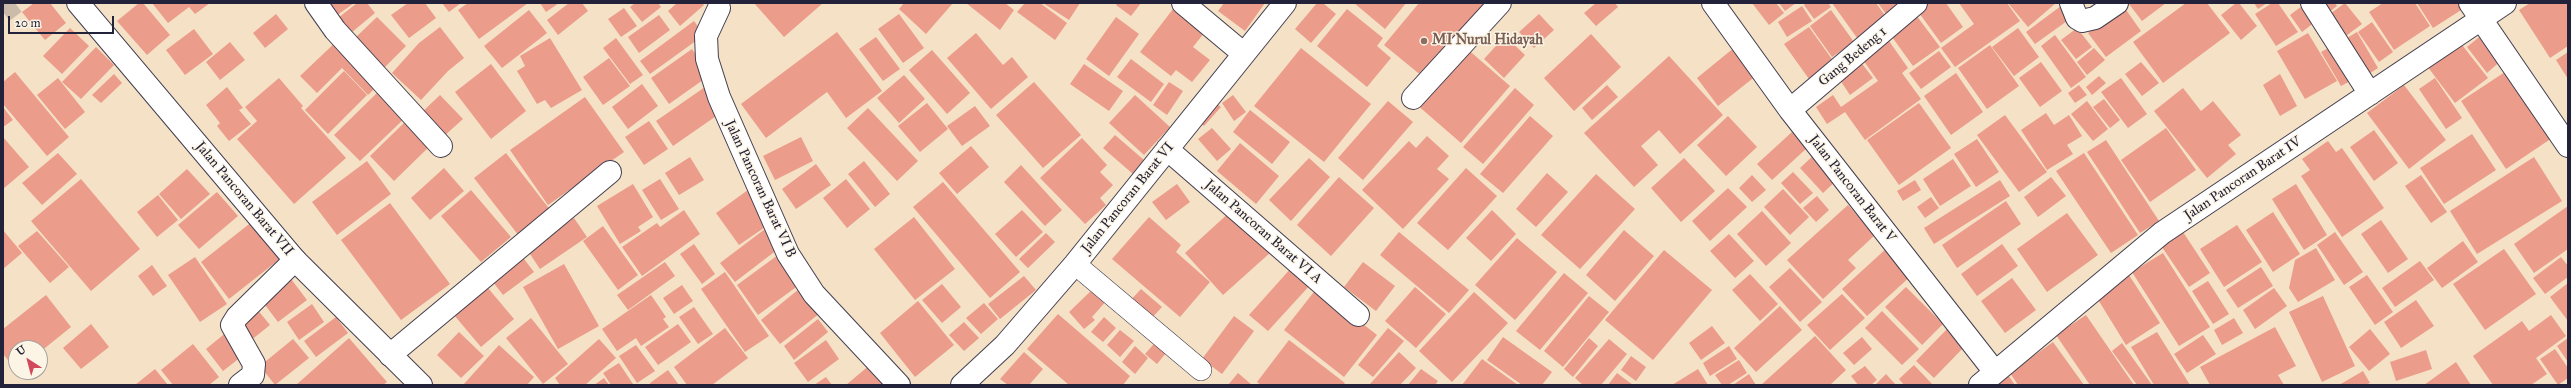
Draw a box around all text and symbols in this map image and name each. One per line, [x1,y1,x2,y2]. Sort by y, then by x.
scale bar [10,8,116,34]
text: 20 m [15,16,41,30]
street label: Gang Bedeng 1 [1815,24,1891,90]
place label: MI Nurul Hidayah [1432,33,1543,49]
marker: MI Nurul Hidayah [1419,36,1429,46]
street label: Jalan Pancoran Barat VI B [721,118,799,260]
street label: Jalan Pancoran Barat V [1805,132,1899,246]
street label: Jalan Pancoran Barat IV [2181,134,2305,224]
street label: Jalan Pancoran Barat VII [191,139,297,259]
street label: Jalan Pancoran Barat VI [1078,139,1178,257]
street label: Jalan Pancoran Barat VI A [1201,176,1325,288]
north arrow [8,340,48,380]
text: U [14,343,29,359]

